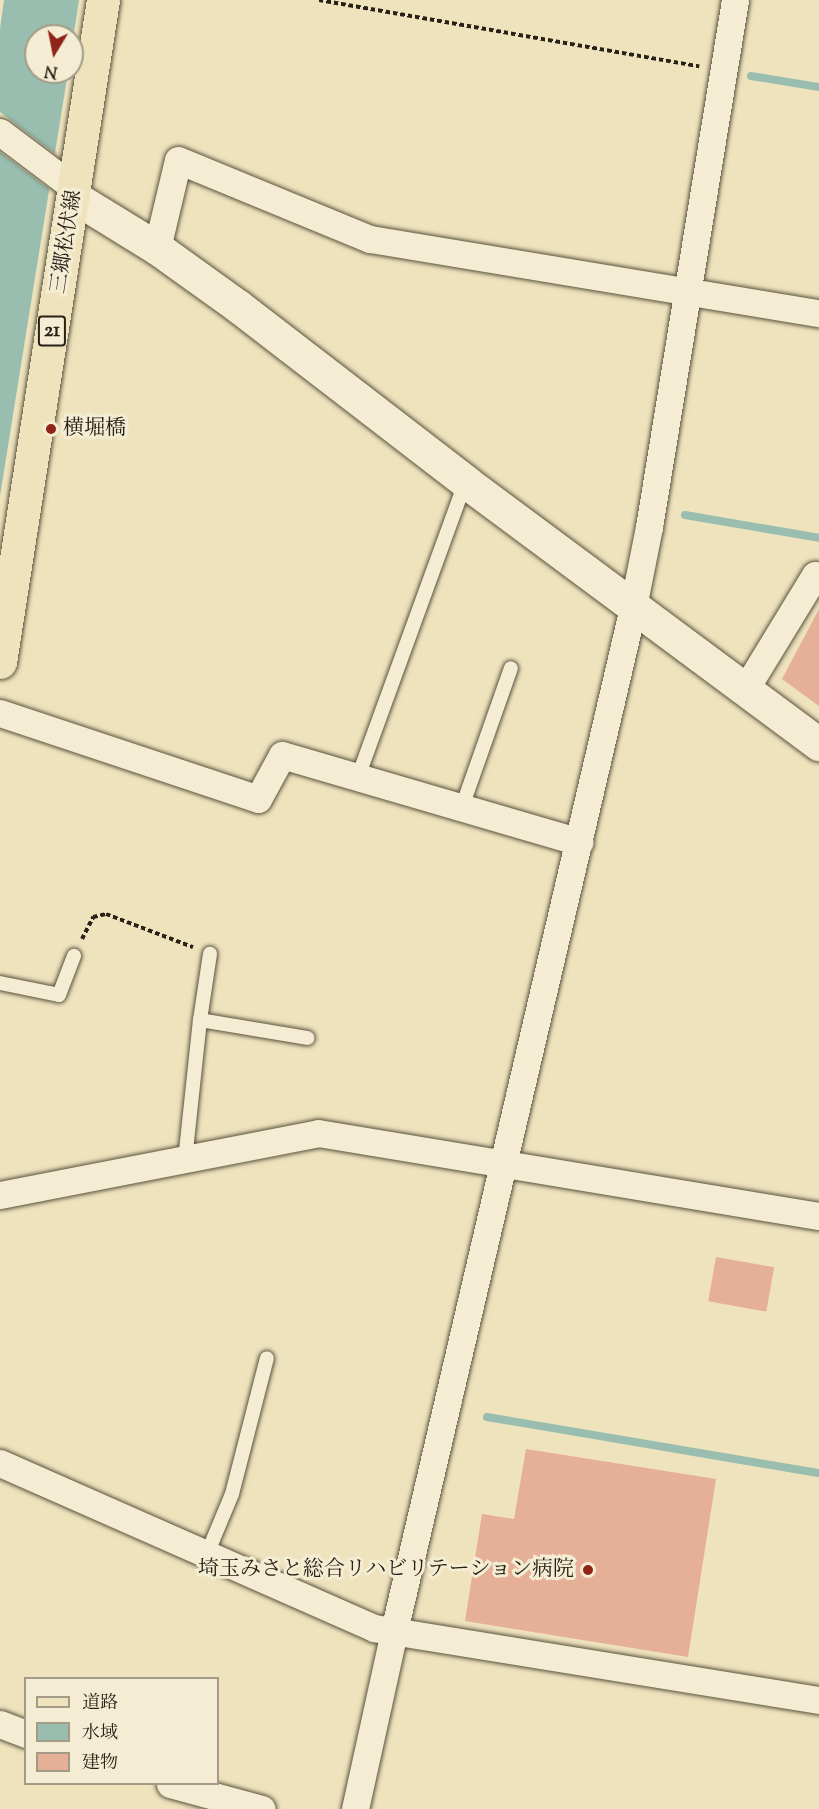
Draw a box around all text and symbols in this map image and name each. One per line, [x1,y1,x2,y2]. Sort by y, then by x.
north arrow [24,24,84,84]
text: N [43,58,59,83]
street label: 三郷松伏線 [46,188,88,296]
road number: 21 [37,314,67,348]
place label: 横堀橋 [63,416,126,442]
marker: 横堀橋 [44,422,58,436]
place label: 埼玉みさと総合リハビリテーション病院 [196,1557,574,1583]
marker: 埼玉みさと総合リハビリテーション病院 [579,1561,597,1579]
legend [24,1677,219,1785]
text: 道路 [82,1691,118,1717]
text: 水域 [82,1721,118,1747]
text: 建物 [82,1751,118,1777]

